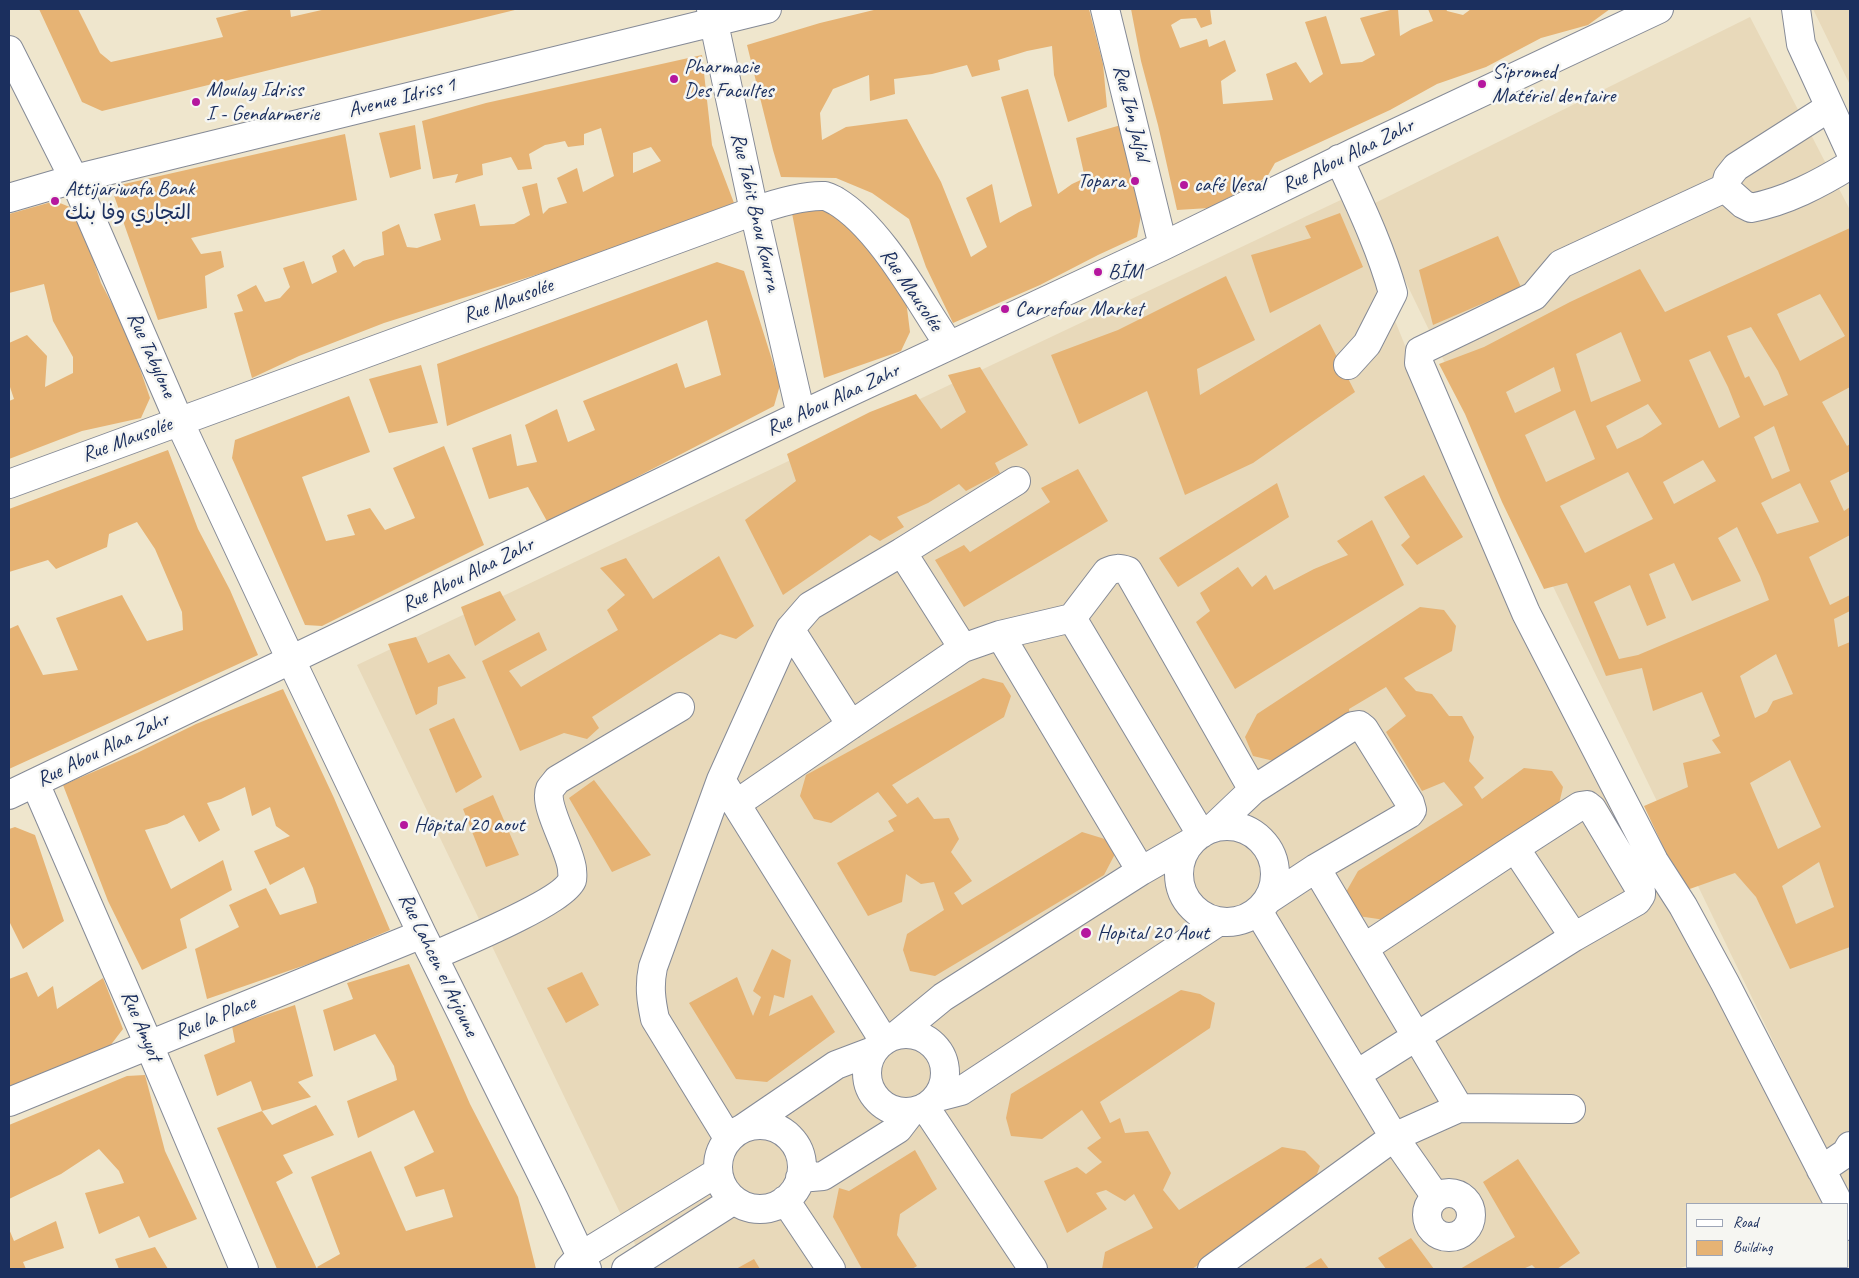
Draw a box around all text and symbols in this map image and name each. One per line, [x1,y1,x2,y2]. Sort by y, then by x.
place label: Pharmacie Des Facultes [684,54,773,104]
place label: Sipromed Matériel dentaire [1492,59,1615,109]
street label: Rue Ibn Jaljal [1107,63,1155,163]
street label: Avenue Idriss 1 [346,72,458,124]
marker: Pharmacie Des Facultes [668,73,680,85]
place label: Moulay Idriss I - Gendarmerie [206,77,319,127]
marker: Sipromed Matériel dentaire [1476,78,1488,90]
marker: Moulay Idriss I - Gendarmerie [190,96,202,108]
street label: Rue Abou Alaa Zahr [1278,113,1418,199]
street label: Rue Tabit Bnou Kourra [725,131,785,293]
place label: Topara [1077,168,1125,194]
place label: café Vesal [1194,172,1264,198]
marker: Topara [1129,175,1141,187]
place label: Attijariwafa Bank التجاري وفا بنك [65,176,194,226]
marker: café Vesal [1178,179,1190,191]
marker: Attijariwafa Bank التجاري وفا بنك [49,195,61,207]
street label: Rue Mausolée [874,244,948,336]
place label: BİM [1108,259,1142,285]
marker: BİM [1092,266,1104,278]
street label: Rue Mausolée [459,273,557,329]
place label: Carrefour Market [1015,296,1143,322]
marker: Carrefour Market [999,303,1011,315]
street label: Rue Tabylone [121,308,181,402]
street label: Rue Abou Alaa Zahr [762,358,904,442]
street label: Rue Mausolée [78,412,176,468]
street label: Rue Abou Alaa Zahr [398,532,538,618]
street label: Rue Abou Alaa Zahr [33,707,173,793]
place label: Hôpital 20 aout [414,812,524,838]
marker: Hôpital 20 aout [398,819,410,831]
street label: Rue Lahcen el Arjoune [392,889,484,1041]
place label: Hopital 20 Aout [1097,920,1209,946]
marker: Hopital 20 Aout [1079,926,1093,940]
street label: Rue Amyot [115,987,167,1065]
street label: Rue la Place [171,990,259,1046]
legend [1686,1203,1849,1268]
text: Road [1733,1213,1758,1232]
text: Building [1733,1238,1772,1257]

